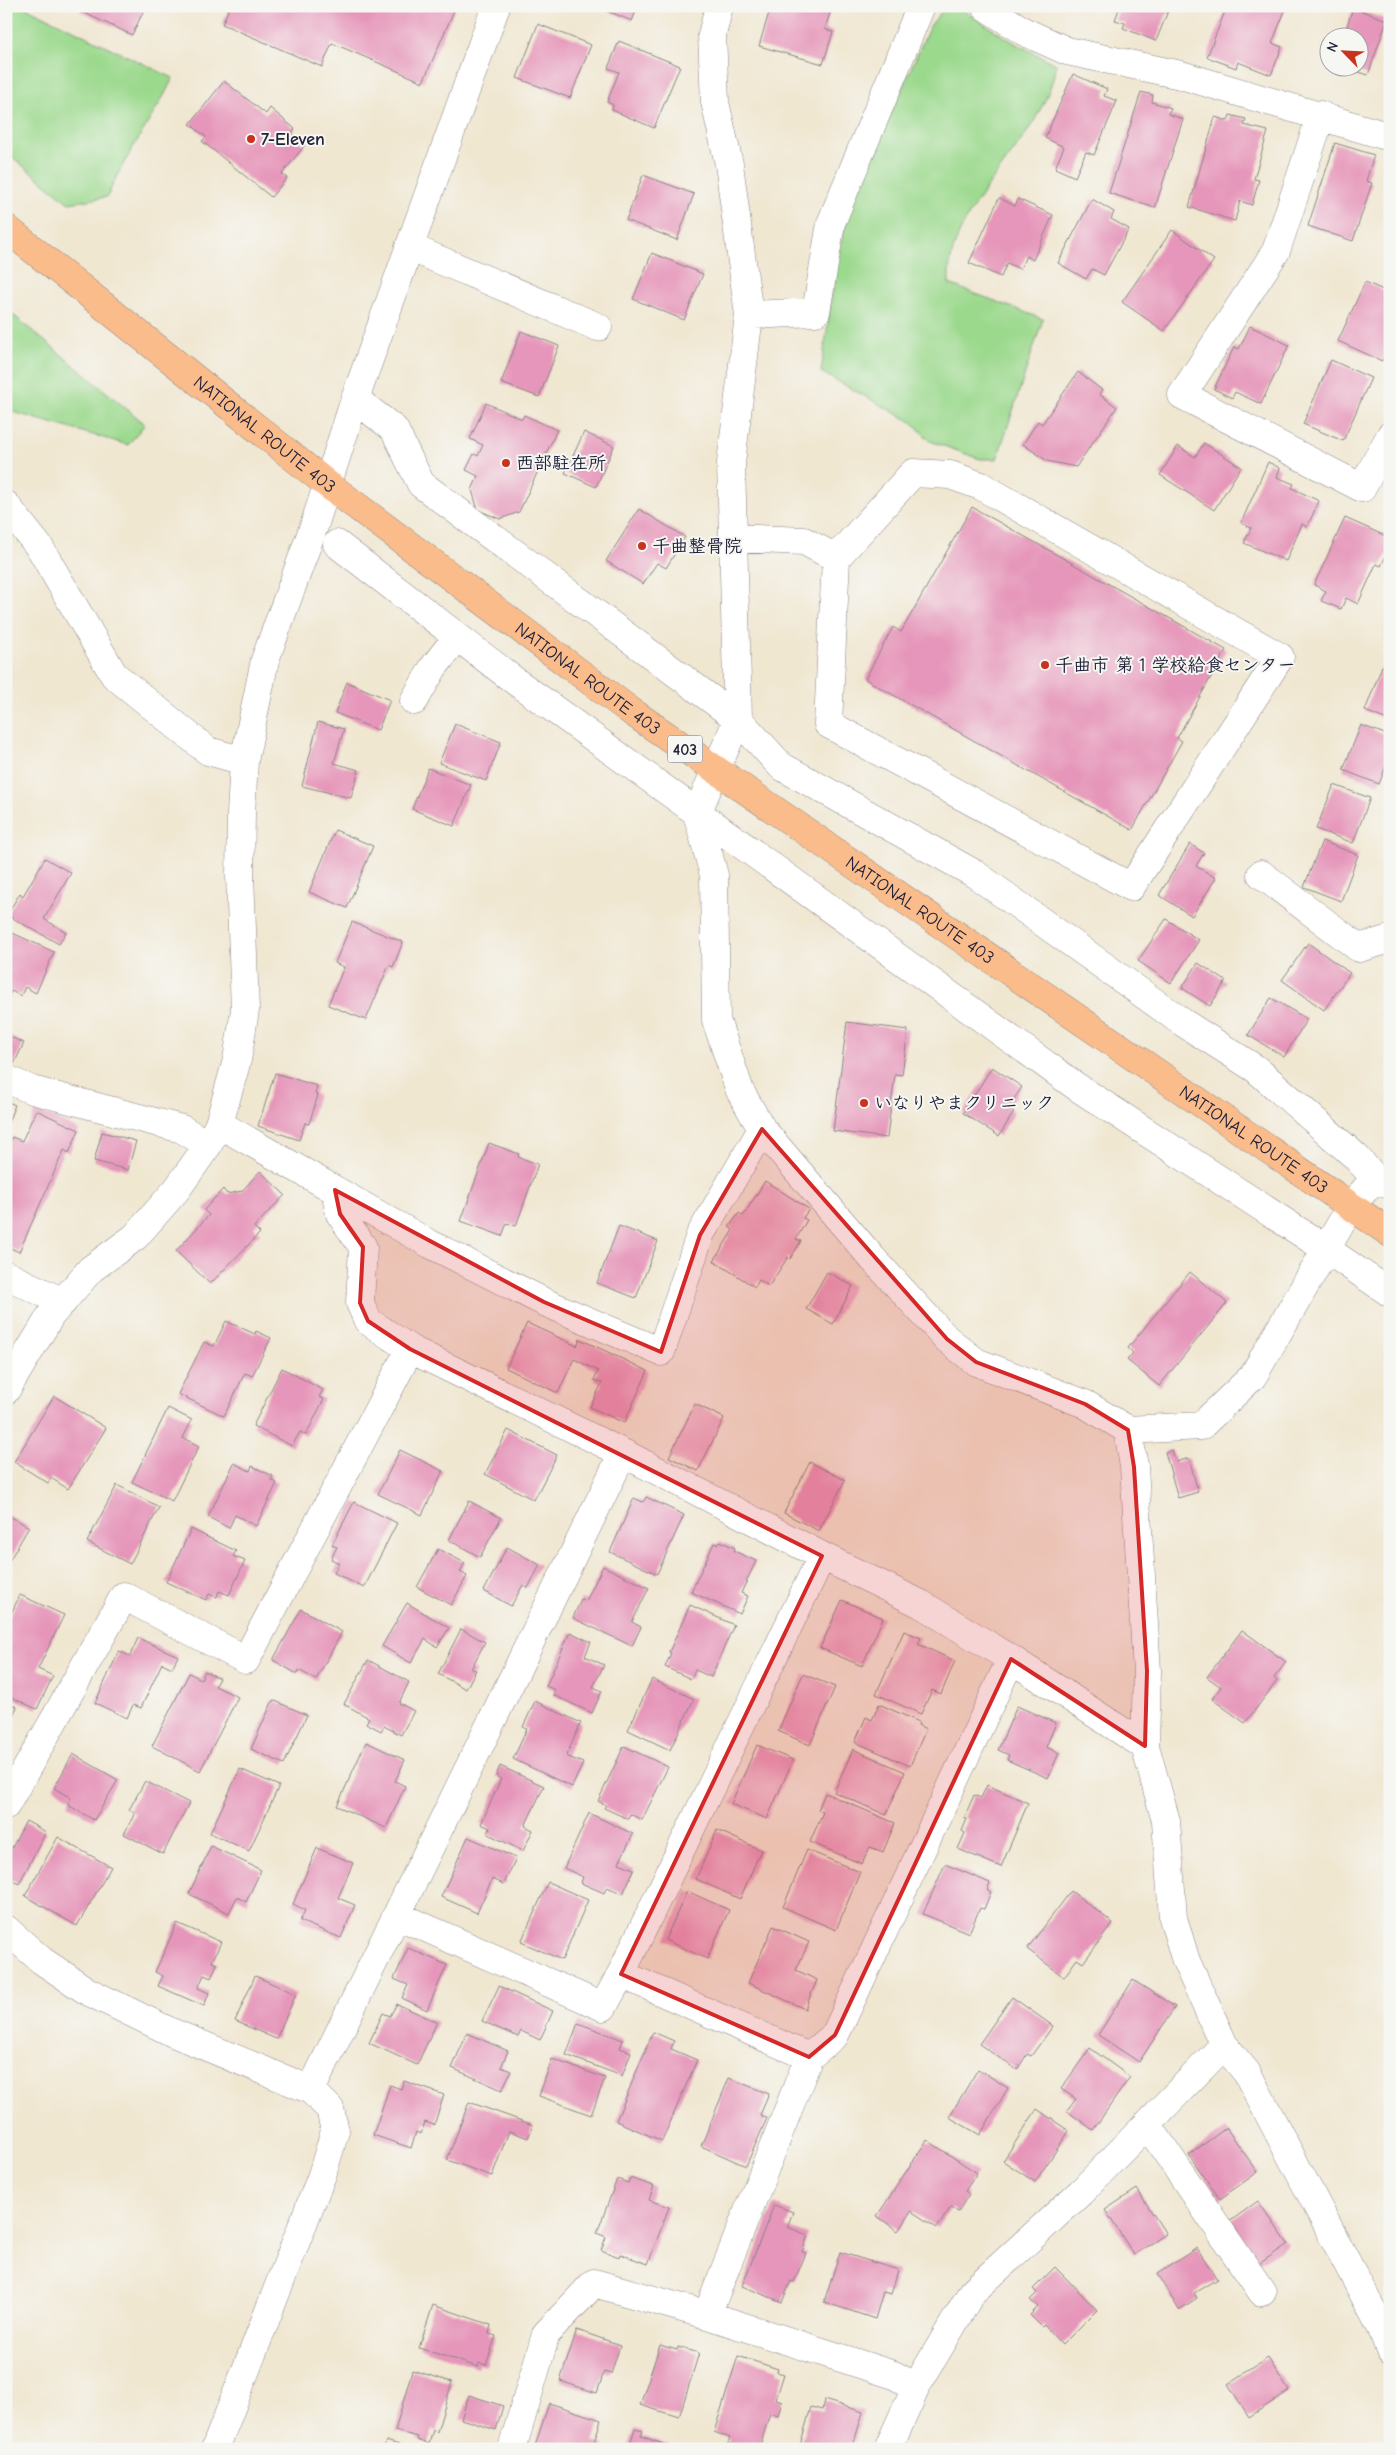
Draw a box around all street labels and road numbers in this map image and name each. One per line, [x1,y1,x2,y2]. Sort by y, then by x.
street label: NATIONAL ROUTE 403 [189,372,340,498]
street label: NATIONAL ROUTE 403 [511,618,664,739]
road number: 403 [668,736,702,762]
street label: NATIONAL ROUTE 403 [841,852,998,969]
street label: NATIONAL ROUTE 403 [1175,1081,1332,1198]

